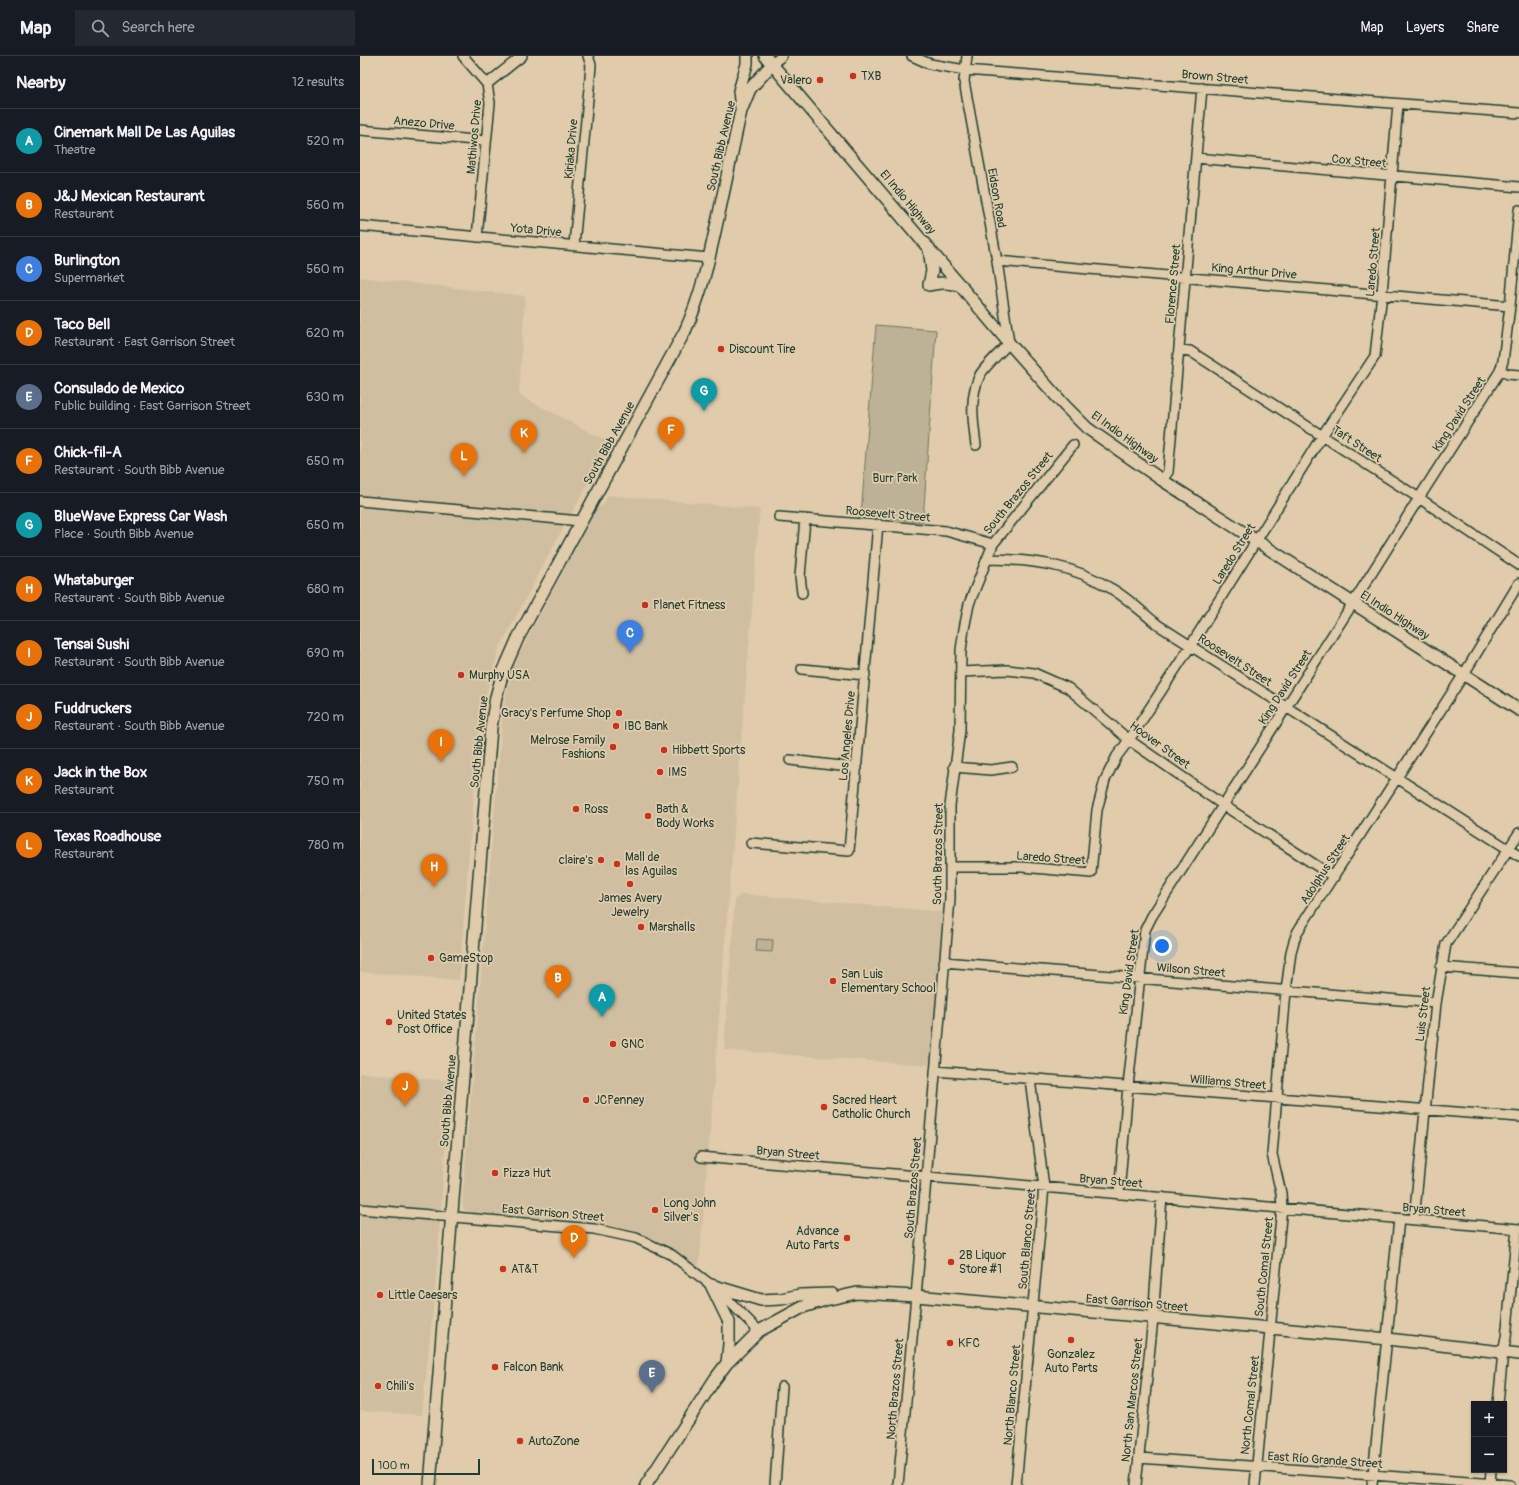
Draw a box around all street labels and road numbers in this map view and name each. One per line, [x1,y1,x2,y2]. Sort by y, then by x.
street label: Brown Street [1181,67,1249,88]
street label: Mathiwos Drive [464,99,485,175]
street label: South Bibb Avenue [704,99,739,193]
street label: Anezo Drive [393,113,455,134]
street label: Kiriaka Drive [561,118,582,180]
street label: Cox Street [1331,152,1387,171]
street label: El Indio Highway [876,167,939,238]
street label: Eidson Road [984,167,1009,229]
street label: Yota Drive [509,221,562,240]
street label: Laredo Street [1363,227,1384,297]
street label: Florence Street [1163,243,1184,325]
street label: King Arthur Drive [1211,260,1297,283]
street label: King David Street [1430,374,1489,455]
street label: South Bibb Avenue [580,399,639,487]
street label: El Indio Highway [1088,408,1161,467]
street label: Taft Street [1329,423,1385,466]
street label: South Brazos Street [980,449,1057,538]
street label: Roosevelt Street [845,503,931,526]
street label: Laredo Street [1210,521,1259,588]
street label: El Indio Highway [1357,588,1432,643]
street label: Roosevelt Street [1195,631,1275,690]
street label: King David Street [1256,647,1315,728]
street label: Los Angeles Drive [836,690,859,782]
street label: South Bibb Avenue [467,695,492,789]
street label: Hoover Street [1126,718,1193,773]
street label: South Brazos Street [930,803,947,905]
street label: Adolphus Street [1297,831,1354,907]
street label: Laredo Street [1016,849,1086,868]
street label: King David Street [1116,928,1143,1016]
street label: Wilson Street [1156,960,1226,981]
street label: Luis Street [1413,985,1434,1042]
street label: South Bibb Avenue [437,1054,460,1148]
street label: Williams Street [1189,1072,1267,1093]
street label: South Brazos Street [902,1136,925,1240]
street label: Bryan Street [756,1143,820,1164]
street label: Bryan Street [1079,1171,1143,1192]
street label: South Blanco Street [1016,1187,1039,1290]
street label: Bryan Street [1402,1200,1466,1221]
street label: East Garrison Street [501,1202,605,1225]
street label: South Comal Street [1252,1216,1277,1318]
street label: East Garrison Street [1085,1292,1189,1315]
street label: North San Marcos Street [1119,1337,1147,1463]
street label: North Brazos Street [884,1338,907,1440]
street label: North Blanco Street [1001,1344,1024,1446]
street label: North Comal Street [1238,1355,1263,1455]
street label: East Río Grande Street [1267,1449,1383,1472]

